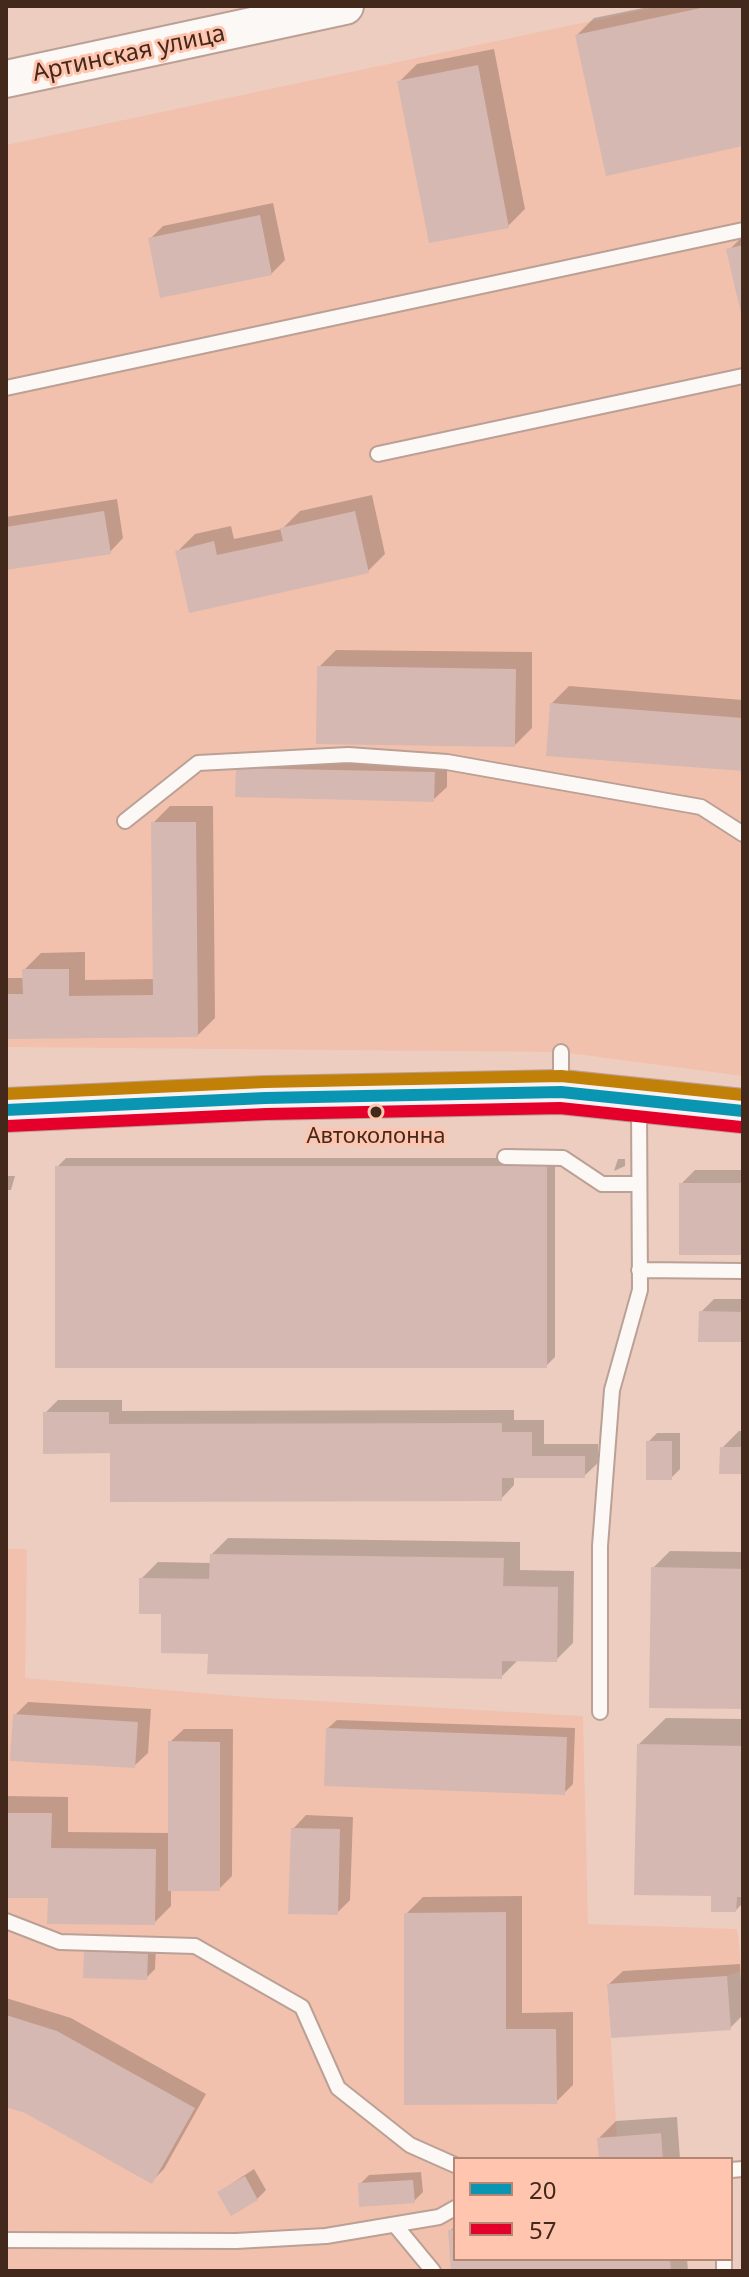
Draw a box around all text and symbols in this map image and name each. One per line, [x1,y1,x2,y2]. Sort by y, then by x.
street label: Артинская улица [30,20,228,88]
marker: Автоколонна [368,1104,384,1120]
place label: Автоколонна [307,1124,445,1150]
legend [453,2157,733,2261]
text: 20 [529,2173,556,2206]
text: 57 [529,2213,556,2246]

